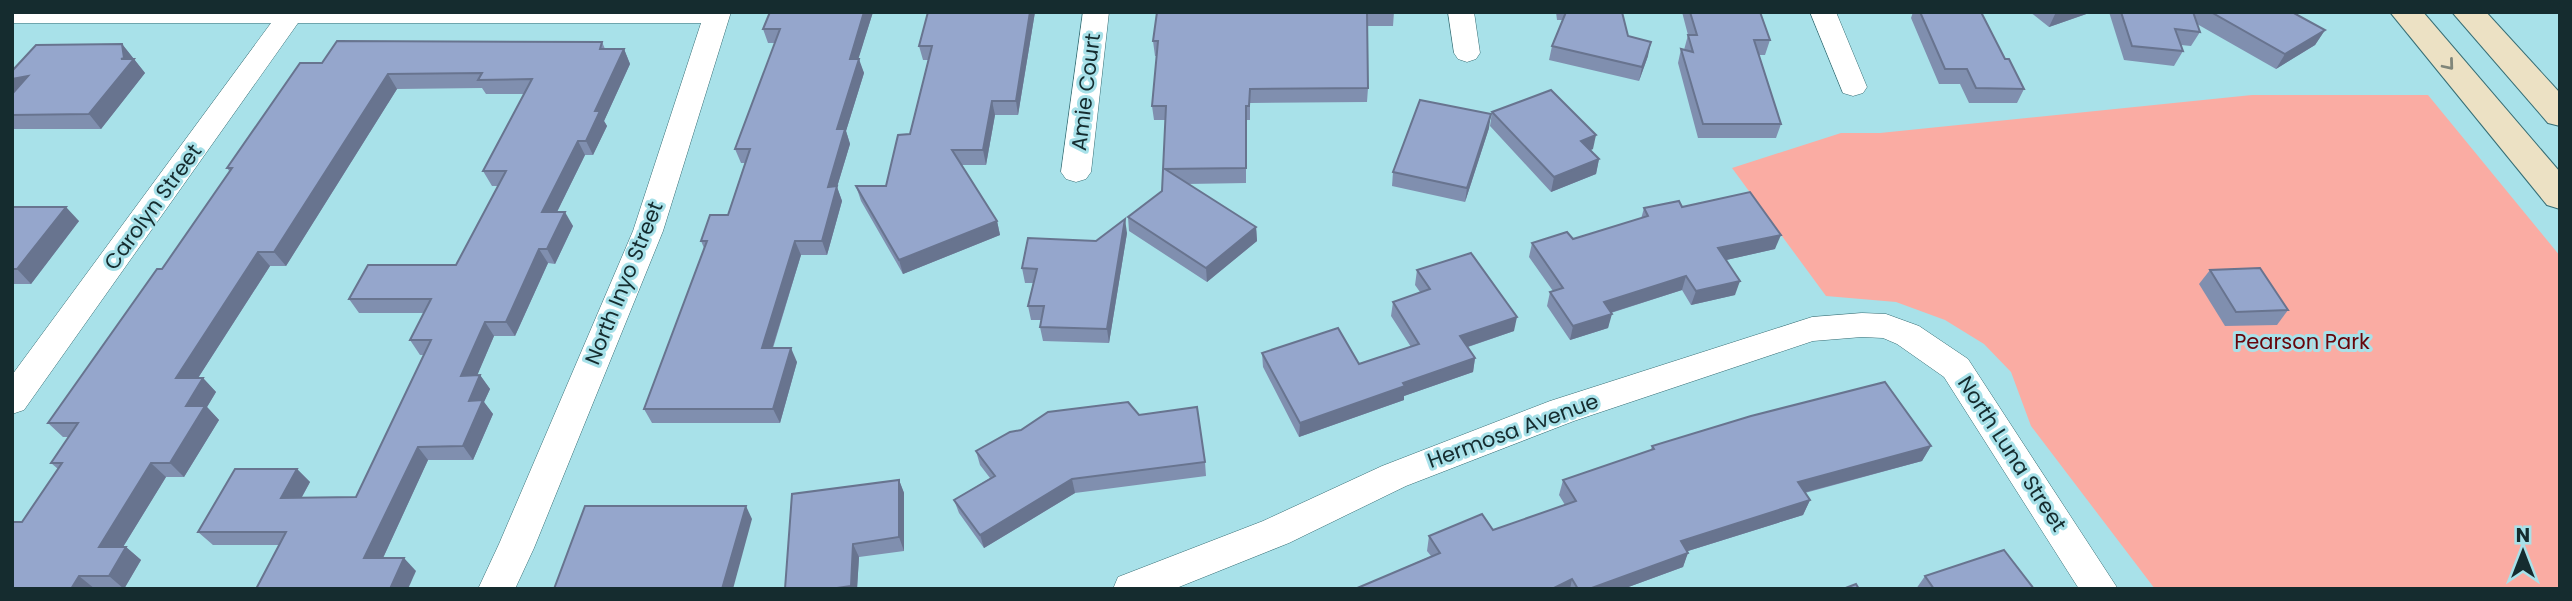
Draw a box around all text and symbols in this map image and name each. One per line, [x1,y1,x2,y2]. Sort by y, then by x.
street label: Amie Court [1064,32,1107,152]
one-way arrow [2441,57,2454,69]
street label: Carolyn Street [97,138,208,276]
street label: North Inyo Street [578,197,670,369]
park label: Pearson Park [2234,327,2370,356]
street label: North Luna Street [1951,370,2074,537]
street label: Hermosa Avenue [1423,386,1602,475]
north arrow [2488,517,2558,587]
text: N [2516,522,2530,549]

